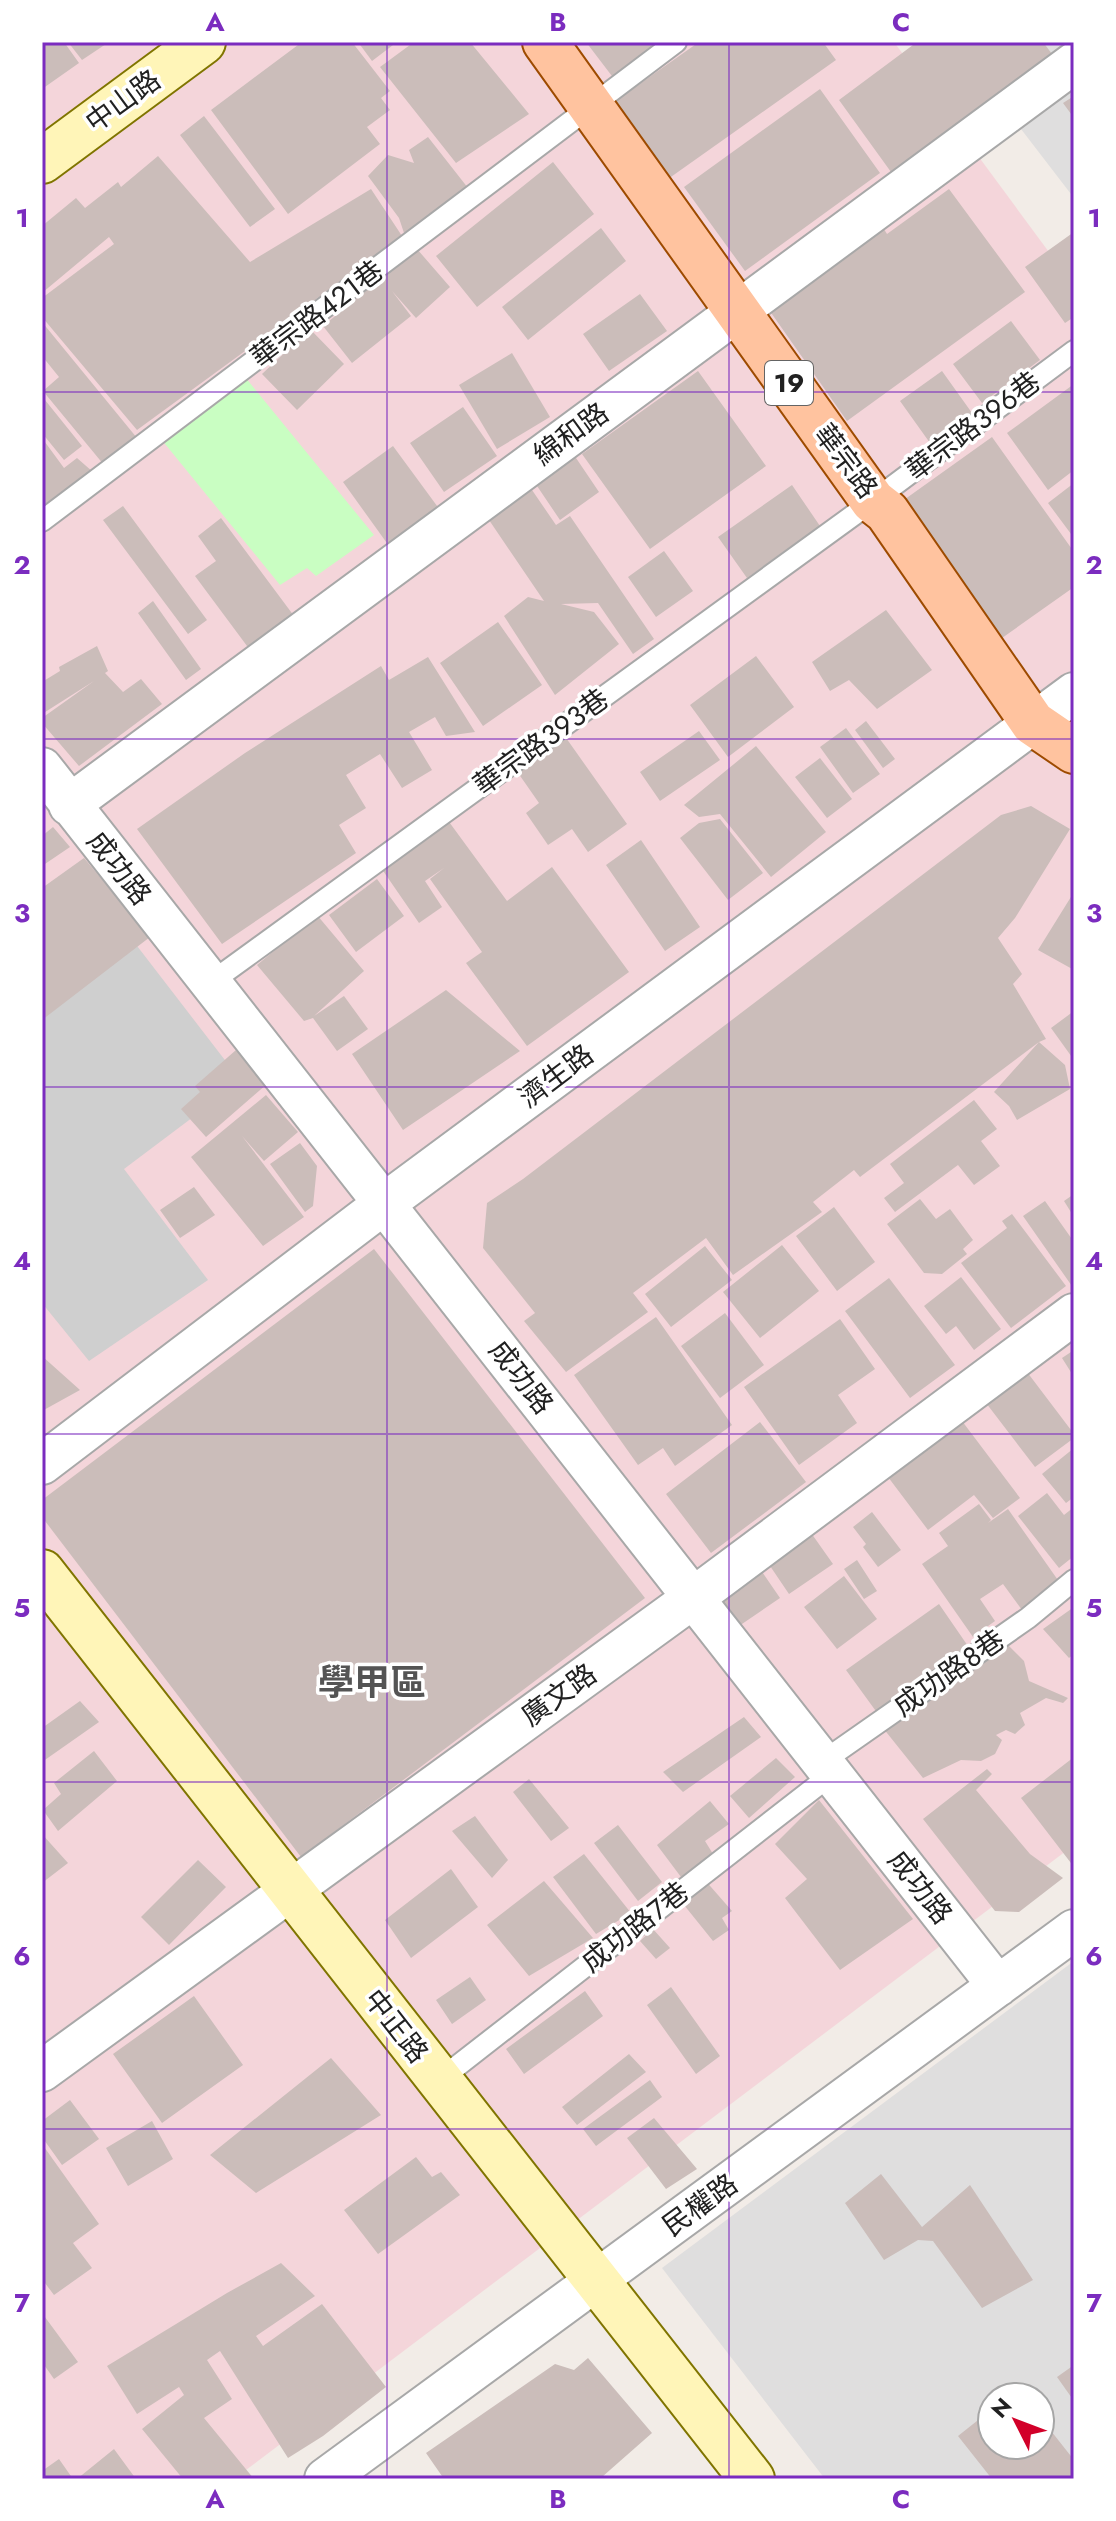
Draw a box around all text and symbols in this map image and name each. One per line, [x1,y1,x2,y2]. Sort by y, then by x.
text: A [204,3,225,41]
text: B [549,3,567,41]
text: C [892,3,910,41]
street label: 中山路 [77,60,169,142]
text: 1 [15,199,29,237]
text: 1 [1087,199,1101,237]
street label: 華宗路421巷 [242,250,392,378]
road number: 19 [765,361,813,405]
street label: 華宗路396巷 [897,362,1049,490]
street label: 綿和路 [525,393,617,475]
street label: 華宗路 [804,415,888,507]
text: 2 [13,546,31,584]
text: 2 [1085,546,1103,584]
street label: 華宗路393巷 [465,679,617,805]
street label: 成功路 [77,822,161,914]
text: 3 [14,894,30,932]
text: 3 [1086,894,1102,932]
street label: 濟生路 [510,1034,602,1118]
text: 4 [13,1242,31,1280]
text: 4 [1085,1242,1103,1280]
street label: 成功路 [479,1331,563,1423]
text: 5 [14,1589,30,1627]
text: 5 [1086,1589,1102,1627]
street label: 成功路8巷 [885,1620,1013,1726]
street label: 廣文路 [513,1654,605,1736]
district label: 學甲區 [318,1656,426,1708]
street label: 成功路 [878,1841,962,1933]
street label: 成功路7巷 [572,1872,698,1982]
text: 6 [13,1937,31,1975]
text: 6 [1085,1937,1103,1975]
street label: 中正路 [354,1980,438,2072]
street label: 民權路 [654,2164,746,2246]
text: 7 [14,2284,30,2322]
text: 7 [1086,2284,1102,2322]
north arrow [976,2381,1056,2461]
text: N [983,2390,1019,2425]
text: A [204,2480,225,2518]
text: B [549,2480,567,2518]
text: C [892,2480,910,2518]

